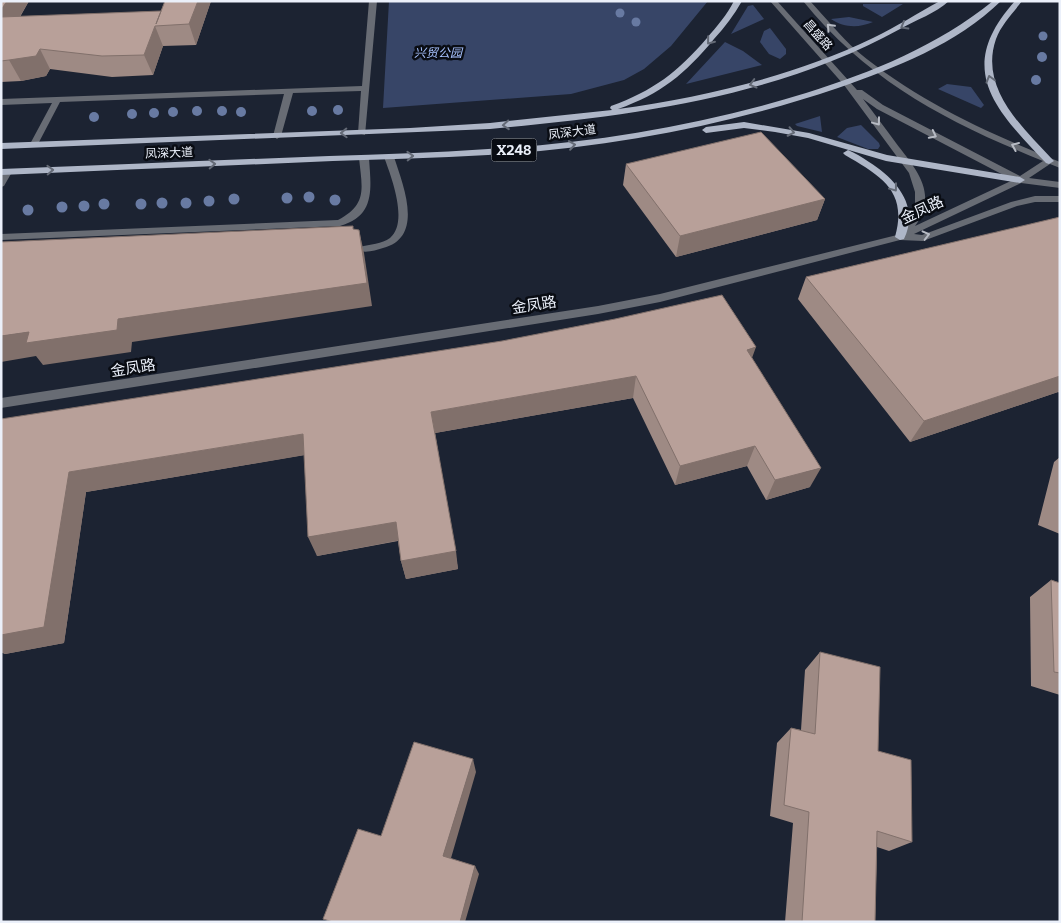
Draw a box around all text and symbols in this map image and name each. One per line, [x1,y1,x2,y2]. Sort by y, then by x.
street label: 昌盛路 [801,17,835,53]
one-way arrow [901,20,910,30]
one-way arrow [827,24,836,33]
one-way arrow [707,35,715,44]
park label: 兴贸公园 [414,46,464,60]
one-way arrow [986,76,996,84]
one-way arrow [748,78,757,89]
one-way arrow [871,116,880,125]
one-way arrow [502,120,510,131]
street label: 凤深大道 [547,122,597,142]
one-way arrow [787,126,796,137]
one-way arrow [340,128,348,139]
one-way arrow [928,129,937,139]
road number: X248 [492,138,536,162]
one-way arrow [567,140,576,150]
one-way arrow [1011,142,1020,153]
street label: 凤深大道 [145,145,193,161]
one-way arrow [406,151,414,162]
one-way arrow [209,159,217,169]
one-way arrow [46,165,54,176]
one-way arrow [888,182,897,192]
street label: 金凤路 [898,192,946,228]
one-way arrow [922,231,930,241]
street label: 金凤路 [510,293,558,317]
street label: 金凤路 [109,356,157,380]

